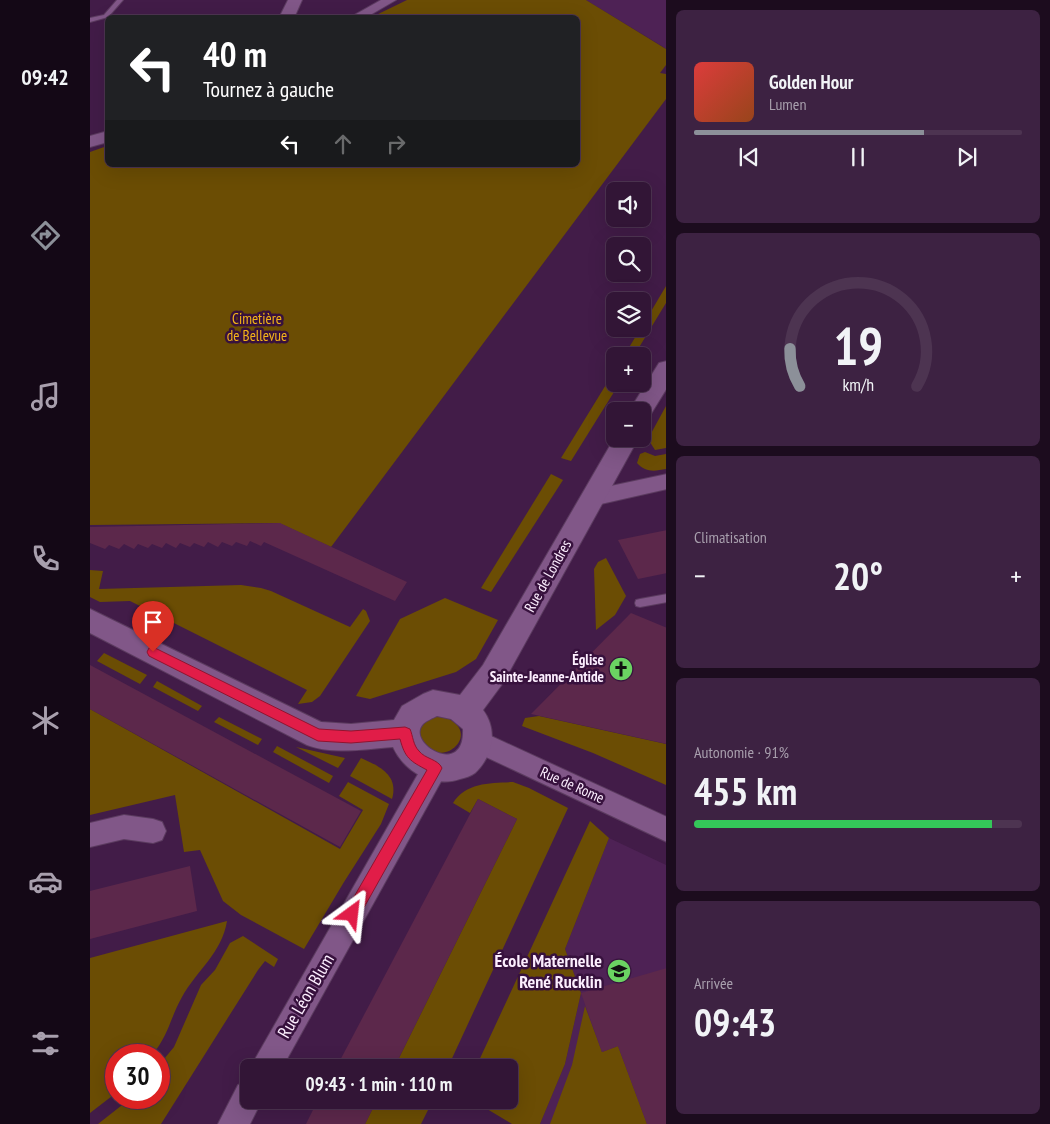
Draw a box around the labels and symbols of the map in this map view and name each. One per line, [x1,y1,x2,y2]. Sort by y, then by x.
park label: Cimetière de Bellevue [227,309,287,345]
street label: Rue de Londres [520,536,575,615]
pin [132,601,174,652]
place label: Église Sainte-Jeanne-Antide [490,650,604,686]
church icon: Église Sainte-Jeanne-Antide [608,656,634,682]
street label: Rue de Rome [537,762,607,807]
position arrow [325,887,377,939]
place label: École Maternelle René Rucklin [495,949,602,993]
street label: Rue Léon Blum [272,950,339,1042]
school or university icon: École Maternelle René Rucklin [606,958,632,984]
speed limit sign: 30 [105,1044,170,1109]

